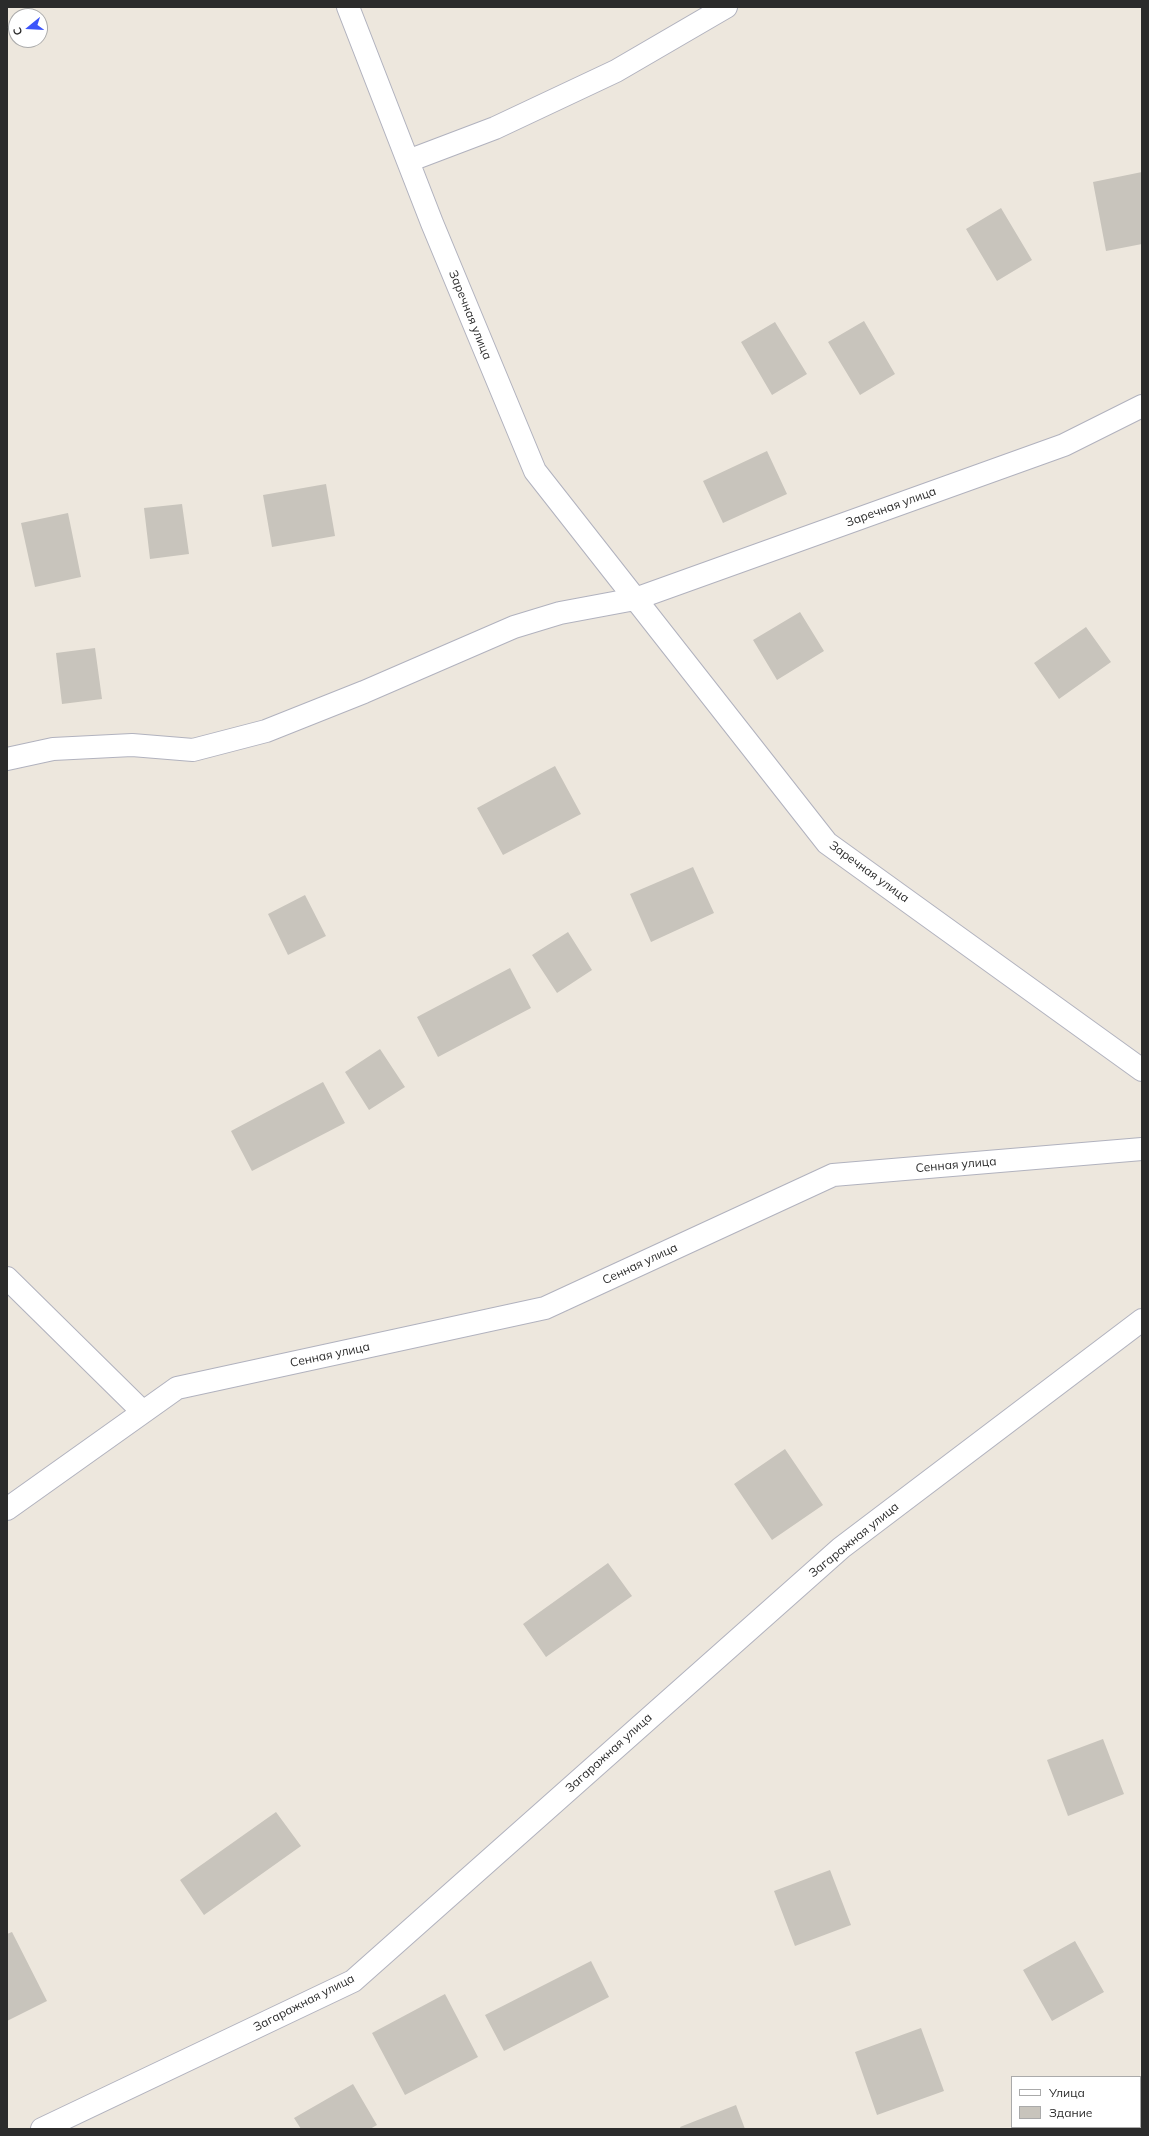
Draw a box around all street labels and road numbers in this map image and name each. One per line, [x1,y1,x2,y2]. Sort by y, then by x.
street label: Заречная улица [446,268,494,362]
street label: Заречная улица [844,484,938,530]
street label: Заречная улица [826,838,912,906]
street label: Сенная улица [915,1154,997,1176]
street label: Сенная улица [600,1240,680,1288]
street label: Сенная улица [289,1340,371,1370]
street label: Загаражная улица [806,1499,902,1581]
street label: Загаражная улица [563,1710,655,1796]
street label: Загаражная улица [251,1971,357,2035]

